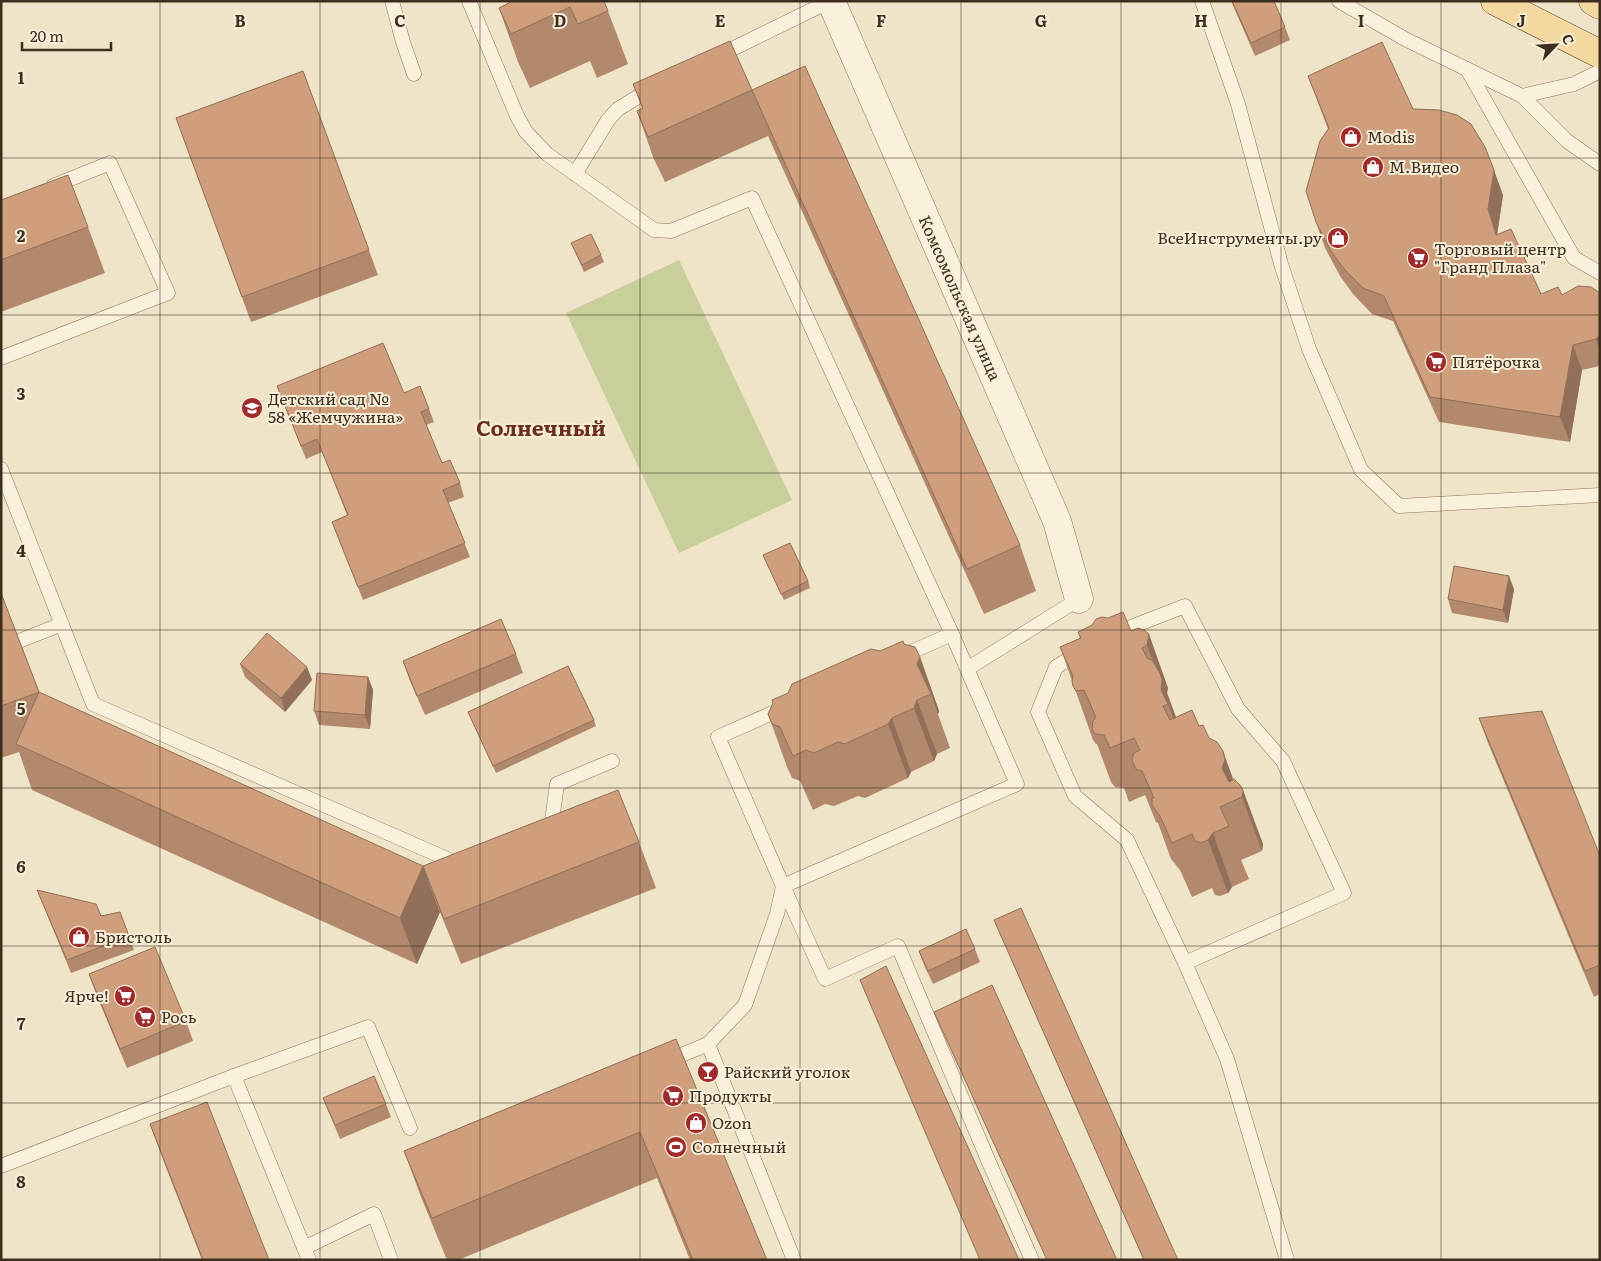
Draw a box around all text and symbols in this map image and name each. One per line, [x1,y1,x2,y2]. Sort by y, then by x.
text: B [234,8,246,32]
text: C [394,8,406,32]
text: D [554,8,566,32]
text: E [715,8,726,32]
text: F [876,8,886,32]
text: G [1035,8,1047,32]
text: H [1194,8,1208,32]
text: I [1358,8,1364,32]
text: J [1516,8,1526,32]
scale bar [22,20,111,52]
north arrow [1531,20,1581,70]
text: 20 m [30,24,64,47]
text: С [1558,30,1580,48]
text: 1 [18,65,25,89]
place label: Modis [1367,124,1414,148]
shop icon: Modis [1339,125,1363,149]
place label: М.Видео [1389,154,1459,178]
shop icon: М.Видео [1361,155,1385,179]
street label: Комсомольская улица [914,211,1008,384]
text: 2 [17,223,26,247]
place label: ВсеИнструменты.ру [1157,225,1323,249]
shop icon: ВсеИнструменты.ру [1326,226,1350,250]
place label: Торговый центр "Гранд Плаза" [1434,236,1567,278]
supermarket icon: Торговый центр "Гранд Плаза" [1406,246,1430,270]
place label: Пятёрочка [1452,349,1540,373]
supermarket icon: Пятёрочка [1424,350,1448,374]
text: 3 [17,381,26,405]
place label: Детский сад № 58 «Жемчужина» [268,386,403,428]
school or university icon: Детский сад № 58 «Жемчужина» [240,396,264,420]
district label: Солнечный [476,411,606,442]
text: 4 [16,538,26,562]
text: 5 [17,696,26,720]
text: 6 [16,854,26,878]
place label: Бристоль [95,924,172,948]
shop icon: Бристоль [67,925,91,949]
place label: Ярче! [64,983,109,1007]
supermarket icon: Ярче! [113,984,137,1008]
place label: Рось [161,1004,197,1028]
supermarket icon: Рось [133,1005,157,1029]
text: 7 [17,1011,26,1035]
place label: Райский уголок [724,1059,851,1083]
bar icon: Райский уголок [696,1060,720,1084]
place label: Продукты [689,1083,772,1107]
supermarket icon: Продукты [661,1084,685,1108]
place label: Ozon [712,1110,752,1134]
shop icon: Ozon [684,1111,708,1135]
place label: Солнечный [692,1134,786,1158]
sports icon: Солнечный [664,1135,688,1159]
text: 8 [16,1169,26,1193]

